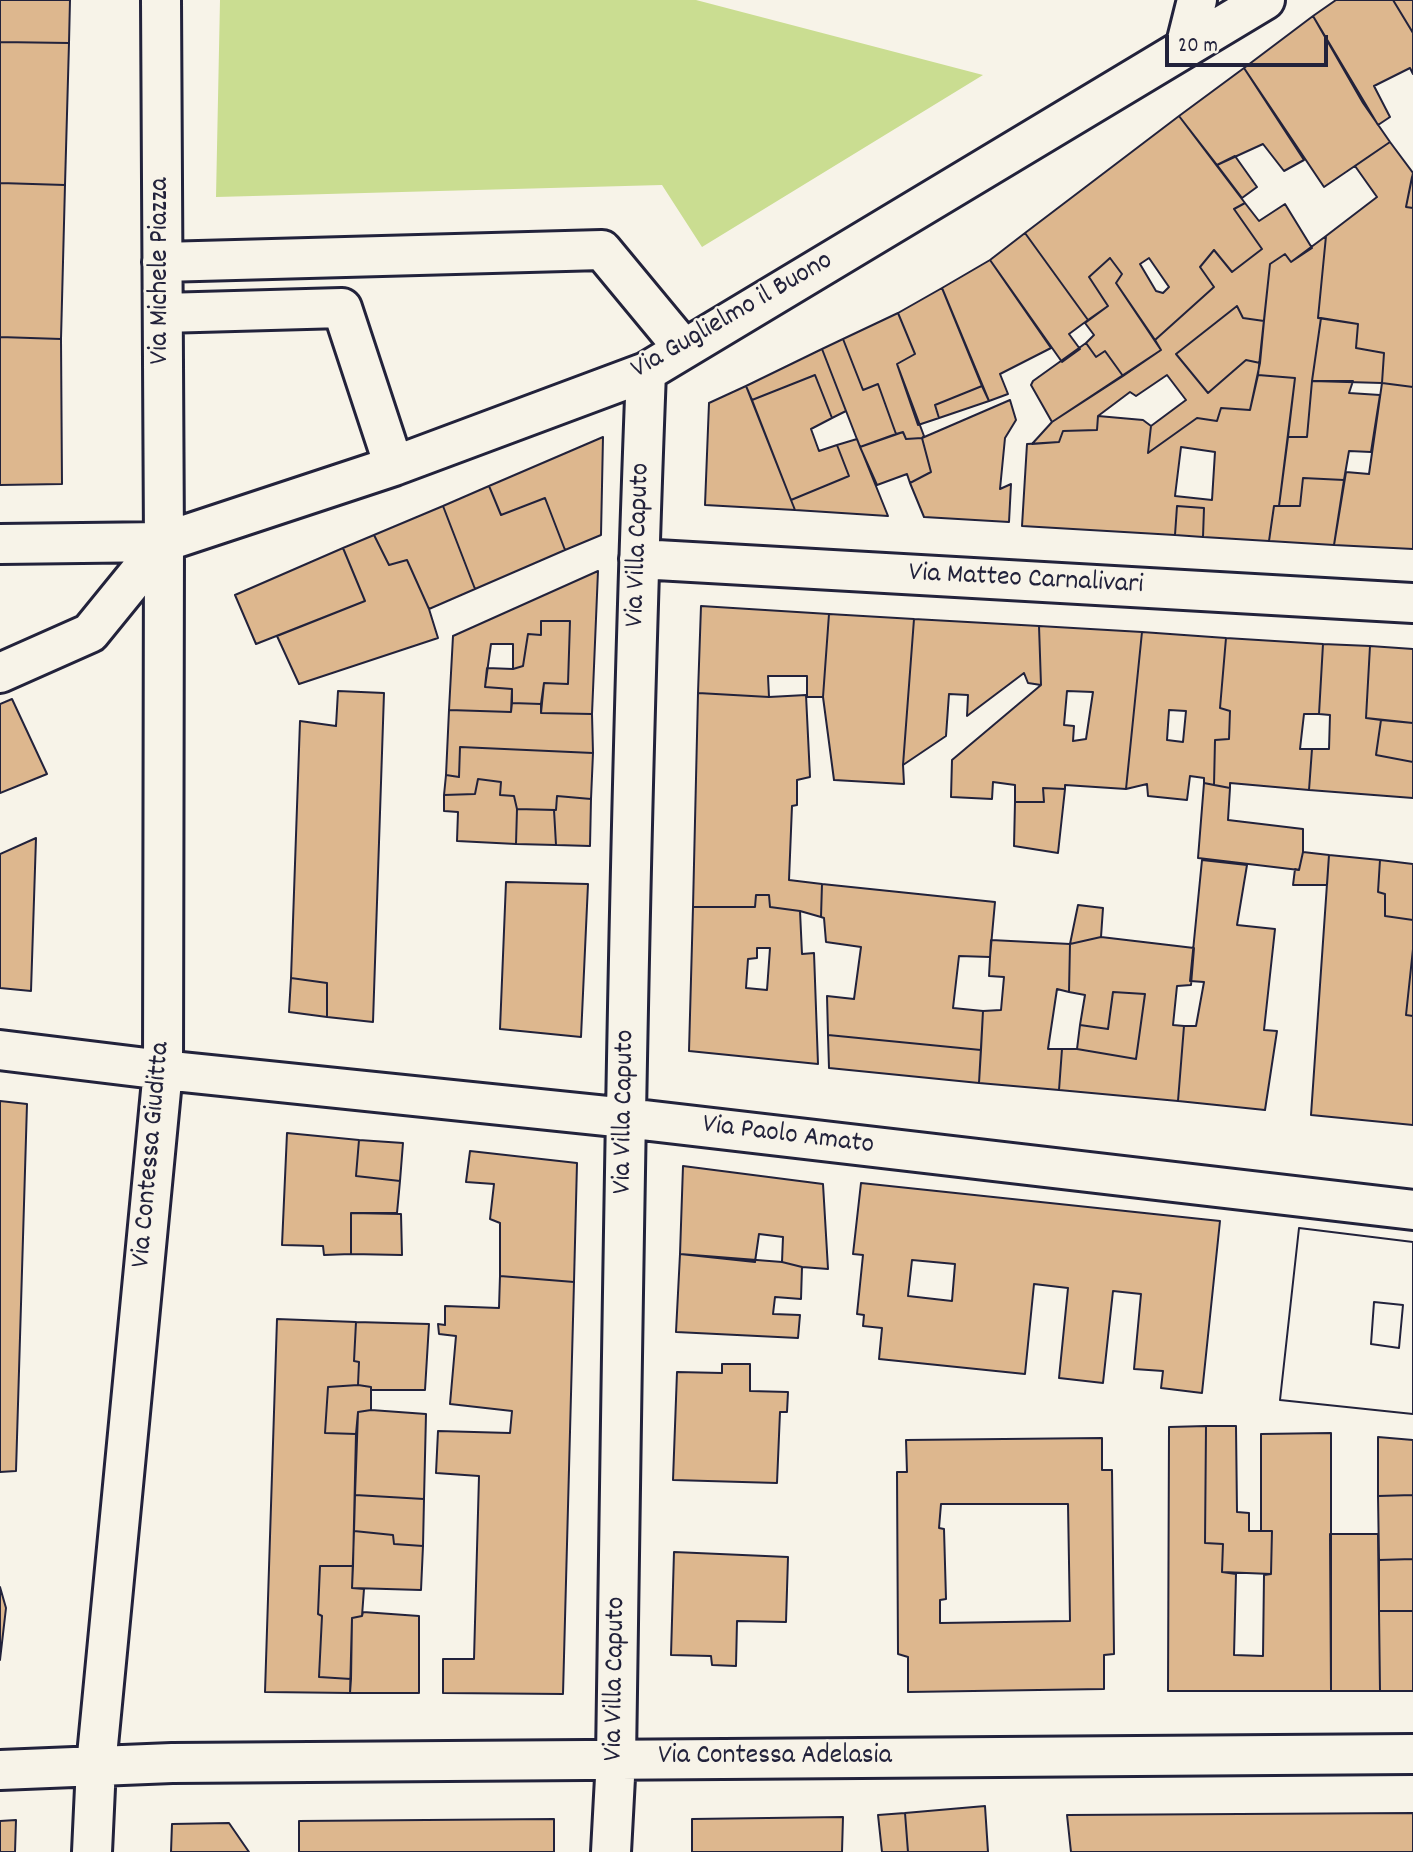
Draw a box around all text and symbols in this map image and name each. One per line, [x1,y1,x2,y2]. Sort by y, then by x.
scale bar [1168,21,1331,65]
text: 20 m [1178,32,1218,62]
street label: Via Michele Piazza [145,178,179,364]
street label: Via Guglielmo il Buono [626,246,840,388]
street label: Via Villa Caputo [620,462,660,628]
street label: Via Matteo Carnalivari [908,558,1144,604]
street label: Via Villa Caputo [608,1030,644,1194]
street label: Via Contessa Giuditta [126,1041,180,1269]
street label: Via Paolo Amato [700,1110,876,1164]
street label: Via Villa Caputo [599,1597,635,1761]
street label: Via Contessa Adelasia [658,1741,892,1775]

